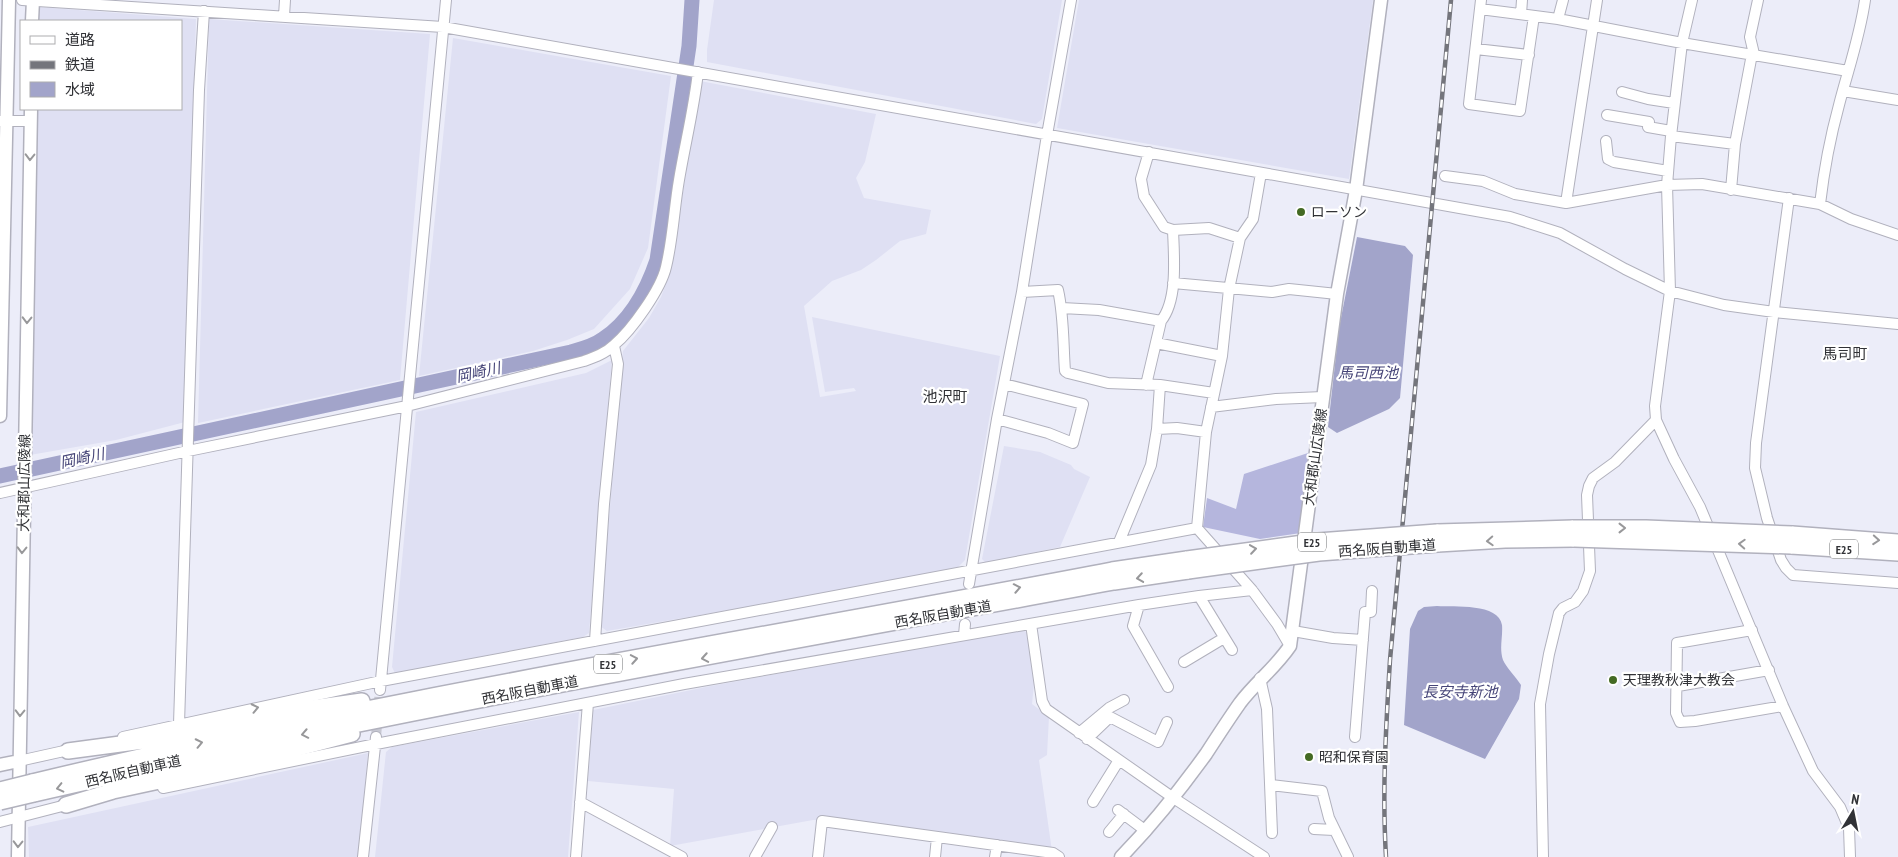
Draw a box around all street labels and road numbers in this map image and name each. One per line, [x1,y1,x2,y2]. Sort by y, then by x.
street label: 大和郡山広陵線 [1299,407,1331,507]
street label: 大和郡山広陵線 [14,434,34,532]
road number: E25 [1298,532,1326,552]
street label: 西名阪自動車道 [1337,536,1437,560]
road number: E25 [1830,540,1858,558]
street label: 西名阪自動車道 [893,597,993,631]
road number: E25 [594,654,622,674]
street label: 西名阪自動車道 [480,672,580,708]
street label: 西名阪自動車道 [83,751,183,791]

